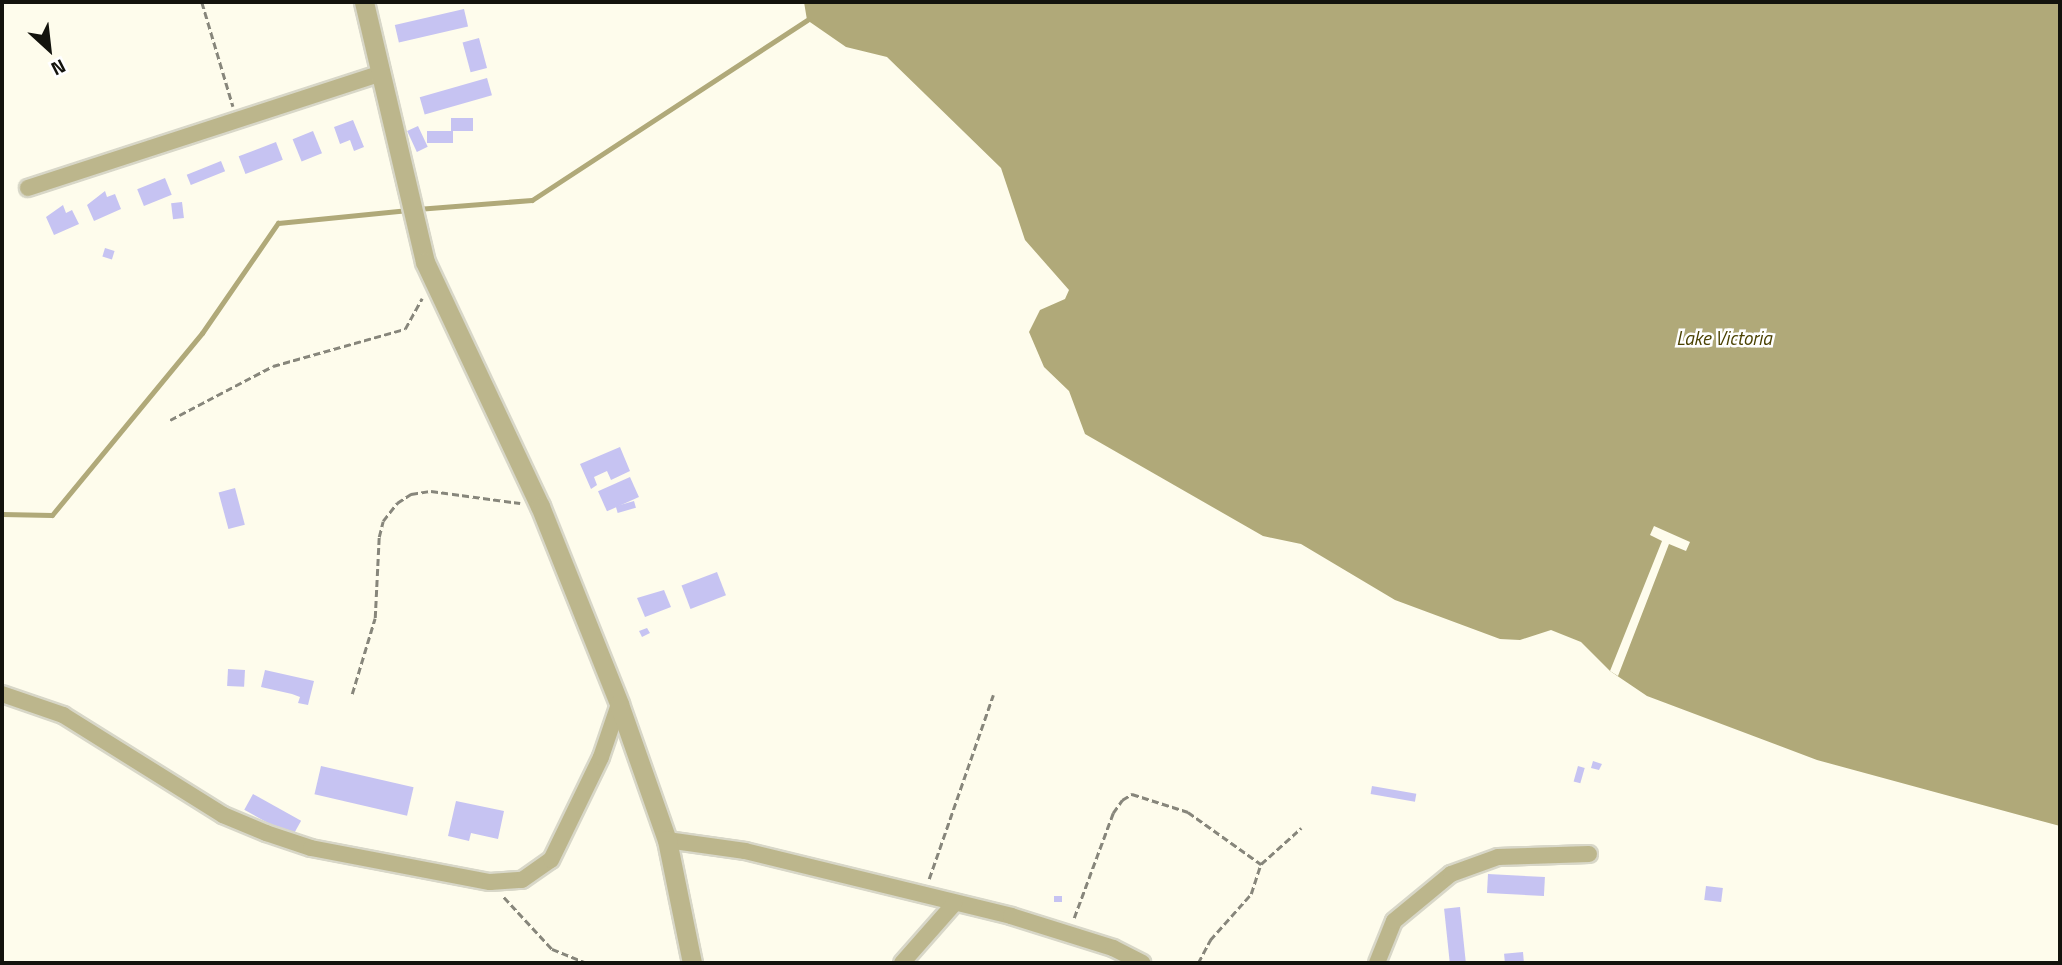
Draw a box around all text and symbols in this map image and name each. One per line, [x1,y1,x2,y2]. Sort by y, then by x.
north arrow [14,14,84,84]
text: N [46,52,71,84]
water label: Lake Victoria [1676,327,1772,349]

